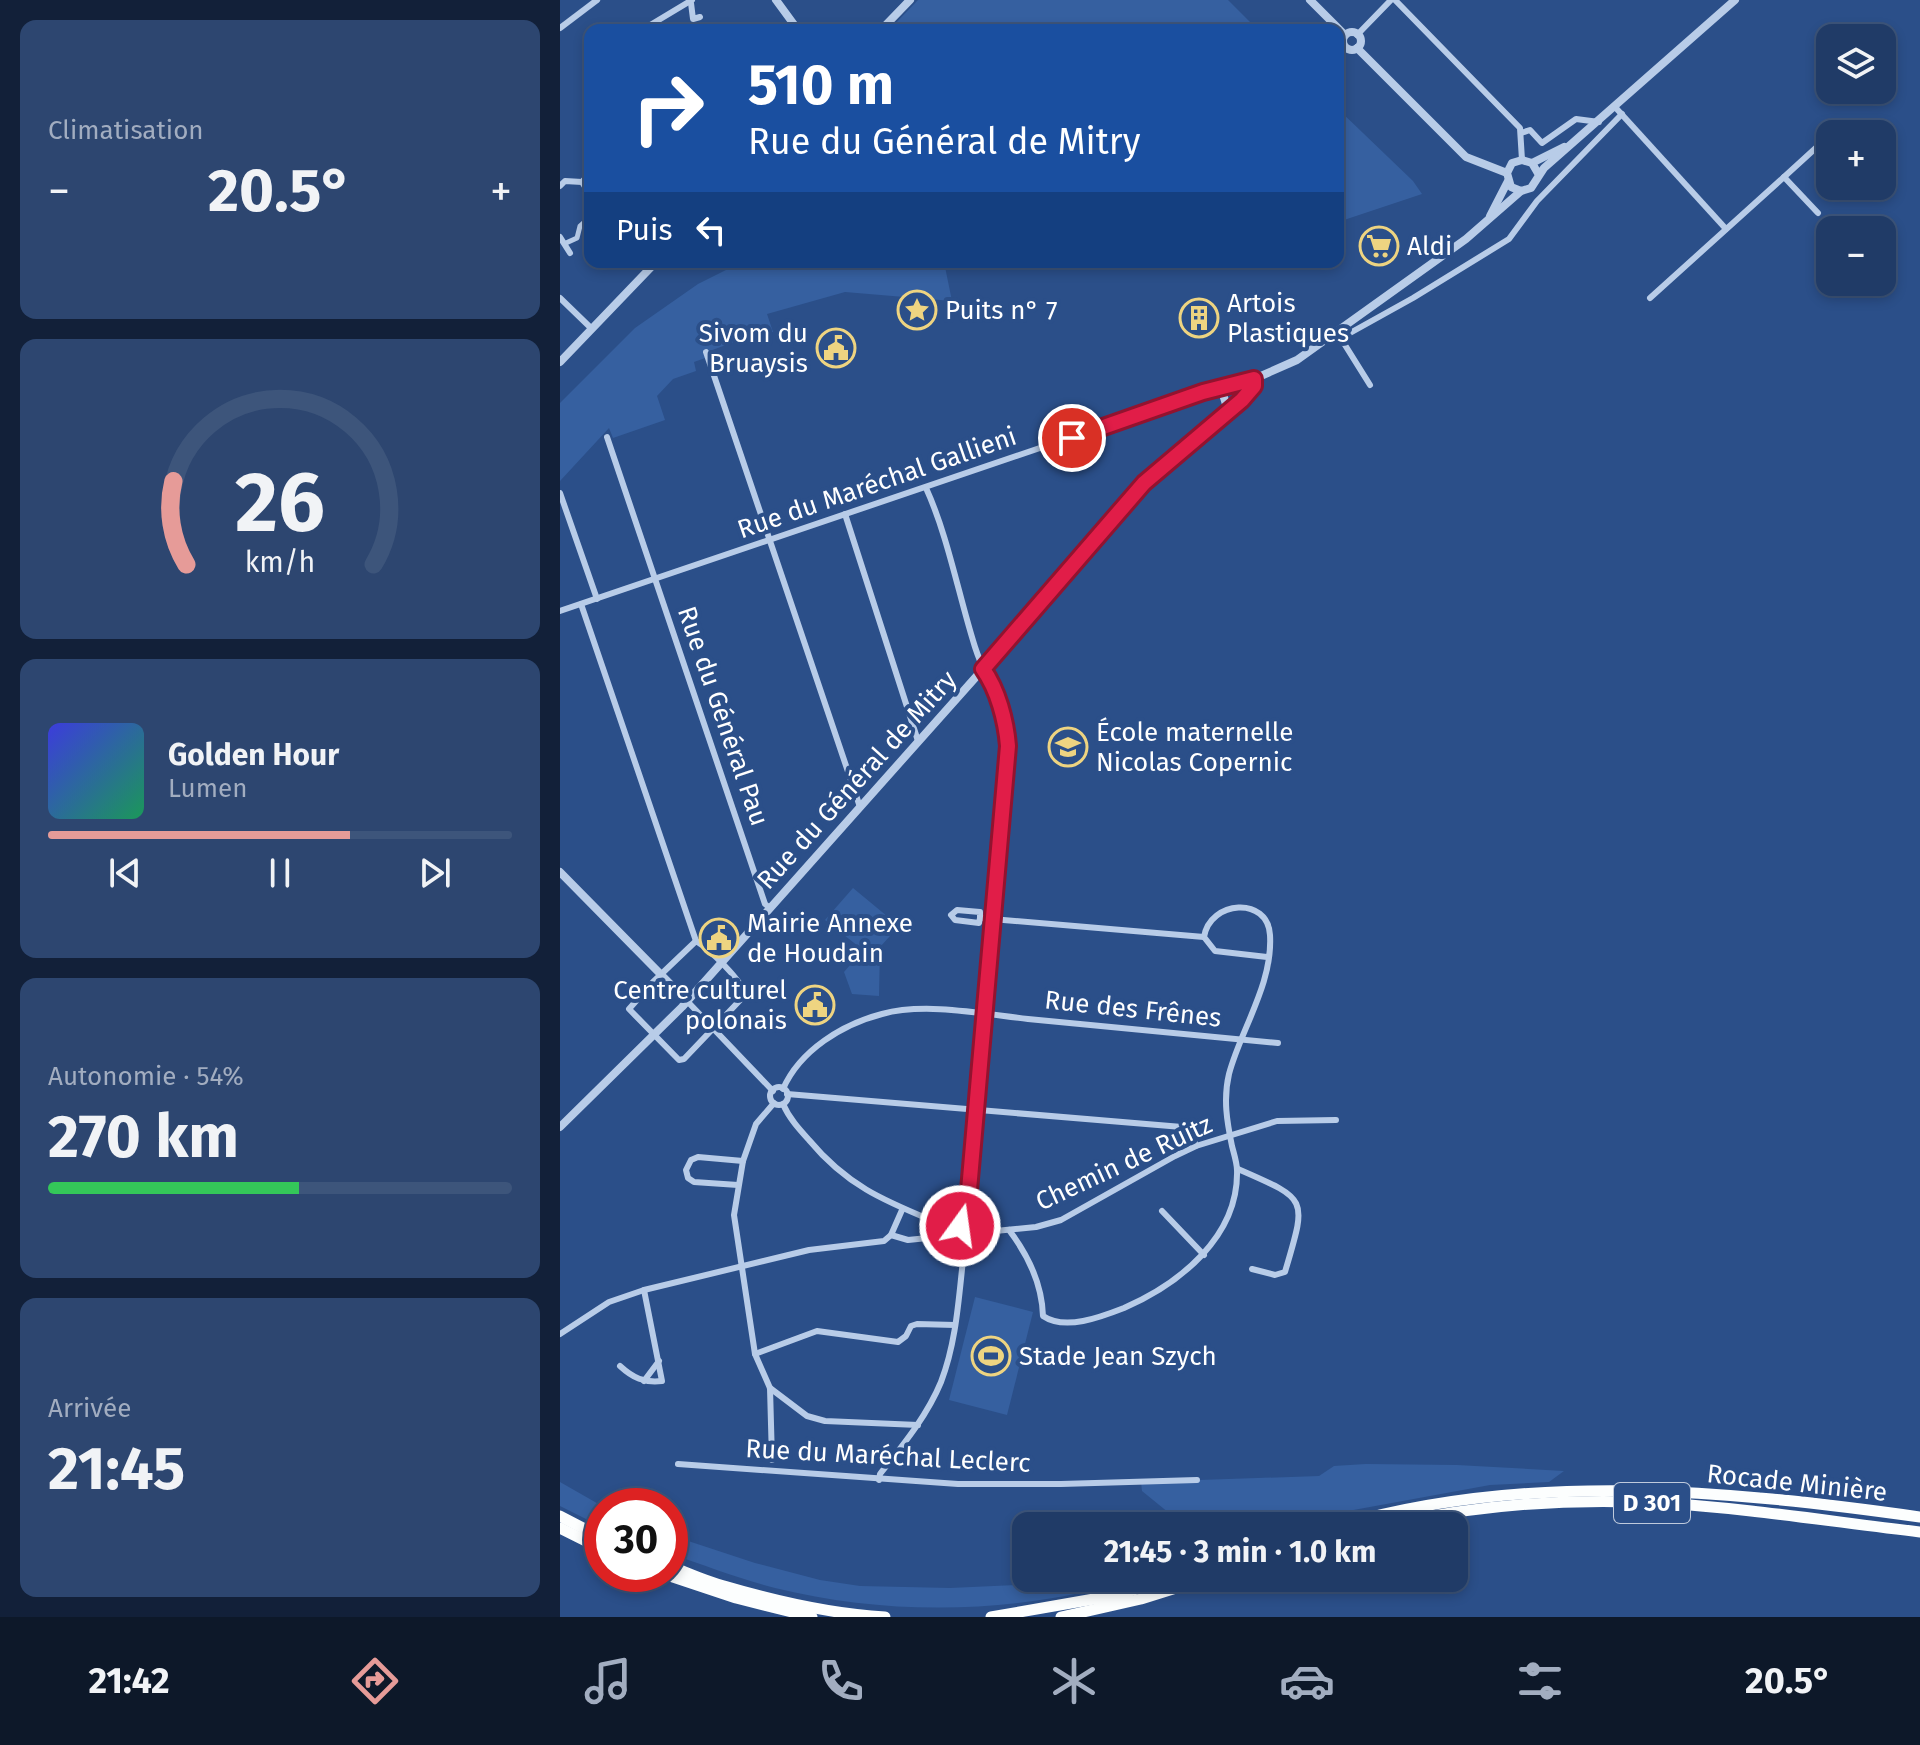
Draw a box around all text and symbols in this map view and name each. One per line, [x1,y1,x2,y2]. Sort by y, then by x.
map controls [1816,24,1896,296]
button: layers [1816,24,1896,104]
text: 510 m [748,52,894,119]
icon: right [616,56,720,160]
text: Climatisation [48,115,204,146]
text: Rue du Général de Mitry [748,120,1140,164]
button: + [1816,120,1896,200]
text: 20.5° [208,155,352,227]
text: − [48,165,70,218]
text: + [490,165,512,218]
icon: left [689,208,733,252]
text: Puis [616,212,673,248]
button: − [1816,216,1896,296]
supermarket icon: Aldi [1358,225,1400,267]
place label: Aldi [1407,231,1452,262]
place label: Artois Plastiques [1227,288,1349,349]
place icon: Puits n° 7 [896,289,938,331]
place label: Puits n° 7 [945,295,1058,326]
building icon: Artois Plastiques [1178,297,1220,339]
place label: Sivom du Bruaysis [699,318,808,379]
public building icon: Sivom du Bruaysis [815,327,857,369]
pin [1038,404,1106,472]
icon: arrive [1050,416,1094,460]
street label: Rue du Maréchal Gallieni [733,421,1021,545]
text: 26 [235,453,325,553]
text: km/h [245,545,315,580]
street label: Rue du Général Pau [671,602,775,830]
street label: Rue du Général de Mitry [751,664,963,896]
place label: École maternelle Nicolas Copernic [1096,717,1293,778]
school or university icon: École maternelle Nicolas Copernic [1047,726,1089,768]
text: Golden Hour [168,737,339,773]
text: Lumen [168,773,247,804]
icon: previous [103,851,147,895]
icon: pause [258,851,302,895]
icon: next [413,851,457,895]
place label: Mairie Annexe de Houdain [747,908,913,969]
public building icon: Mairie Annexe de Houdain [698,917,740,959]
place label: Centre culturel polonais [613,975,787,1036]
public building icon: Centre culturel polonais [794,984,836,1026]
street label: Rue des Frênes [1043,984,1223,1034]
text: Autonomie · 54% [48,1061,244,1092]
text: 270 km [48,1101,239,1173]
street label: Chemin de Ruitz [1031,1109,1217,1217]
position arrow [918,1184,1002,1268]
sports icon: Stade Jean Szych [970,1335,1012,1377]
place label: Stade Jean Szych [1019,1341,1217,1372]
text: Arrivée [48,1393,131,1424]
text: 21:45 [48,1433,185,1505]
street label: Rue du Maréchal Leclerc [745,1433,1031,1479]
street label: Rocade Minière [1705,1458,1889,1508]
road number: D 301 [1614,1483,1690,1523]
speed limit sign: 30 [584,1488,688,1592]
text: 21:45 · 3 min · 1.0 km [1104,1534,1376,1570]
icon: directions [347,1653,403,1709]
icon: music [580,1653,636,1709]
icon: phone [813,1653,869,1709]
icon: climate [1046,1653,1102,1709]
icon: car [1279,1653,1335,1709]
icon: filters [1512,1653,1568,1709]
text: 21:42 [89,1659,170,1703]
text: 20.5° [1745,1659,1831,1703]

